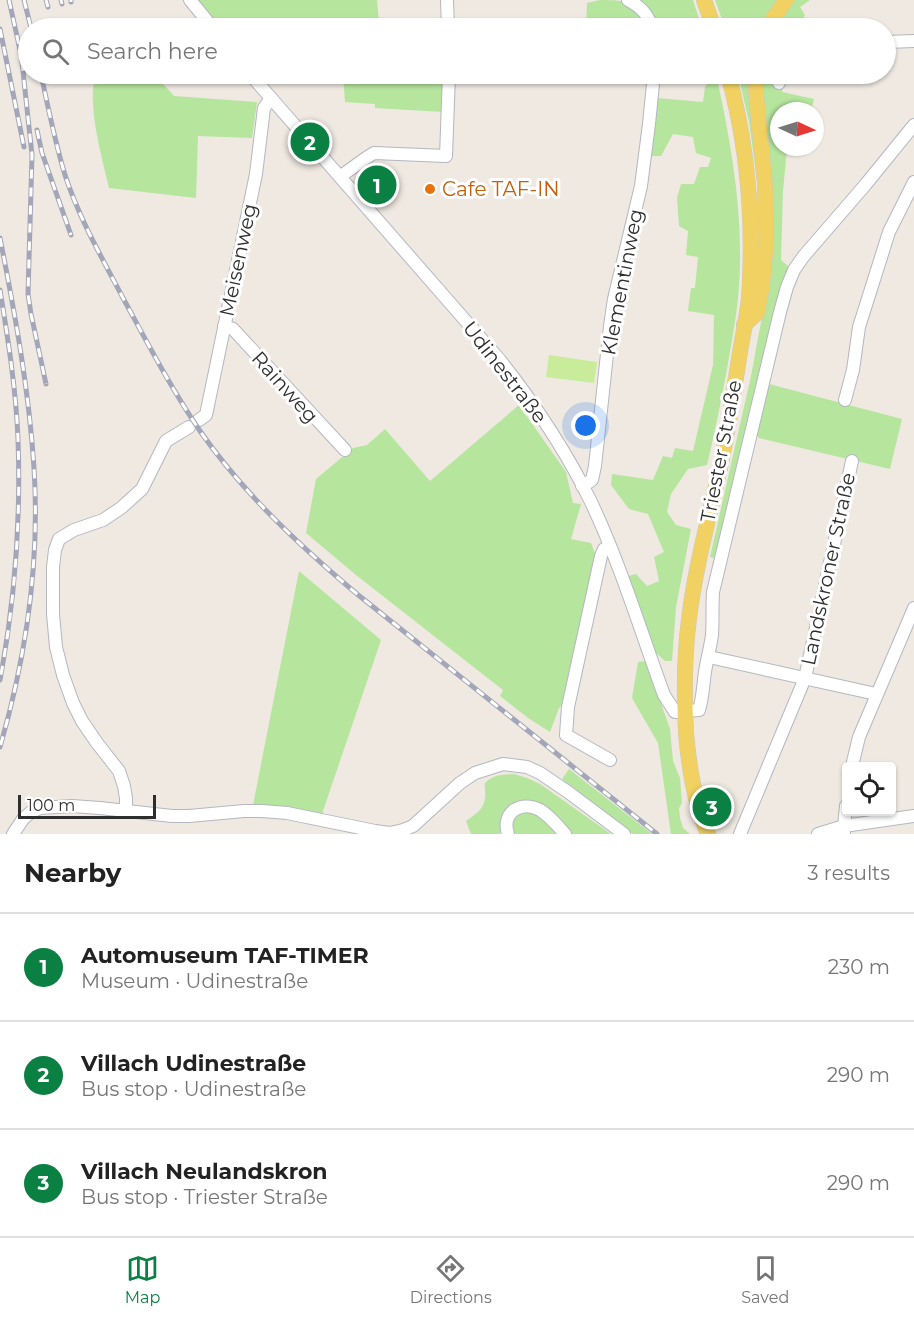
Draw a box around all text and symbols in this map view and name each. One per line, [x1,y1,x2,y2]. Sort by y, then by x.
search box [18,18,896,84]
icon: search [39,35,72,68]
text: Search here [87,38,218,65]
north arrow [770,102,824,156]
pin: 2 [290,120,330,164]
pin: 1 [358,162,397,207]
place label: Cafe TAF-IN [442,177,559,201]
marker: Cafe TAF-IN [423,182,437,196]
street label: Meisenweg [214,201,262,319]
street label: Klementinweg [596,207,648,357]
street label: Udinestraße [458,316,552,428]
street label: Rainweg [247,346,323,428]
street label: Triester Straße [695,378,747,524]
your location [571,411,600,440]
street label: Landskroner Straße [796,471,860,667]
map controls [842,762,896,816]
button: locate [842,762,896,816]
pin: 3 [692,784,732,830]
scale bar [18,792,156,820]
text: 100 m [27,796,75,815]
text: Nearby [24,857,121,889]
text: 3 results [807,861,890,885]
text: Automuseum TAF-TIMER [81,942,369,969]
text: 1 [40,955,47,979]
text: 230 m [828,955,890,979]
text: Museum · Udinestraße [81,969,308,993]
text: Villach Udinestraße [81,1050,306,1077]
text: 2 [38,1063,49,1087]
text: 290 m [827,1063,890,1087]
text: Bus stop · Udinestraße [81,1077,306,1101]
text: Villach Neulandskron [81,1158,328,1185]
text: 3 [38,1171,49,1195]
text: 290 m [827,1171,890,1195]
text: Bus stop · Triester Straße [81,1185,328,1209]
tab: Map [125,1252,160,1307]
tab: Directions [410,1252,492,1307]
tab: Saved [741,1252,789,1307]

